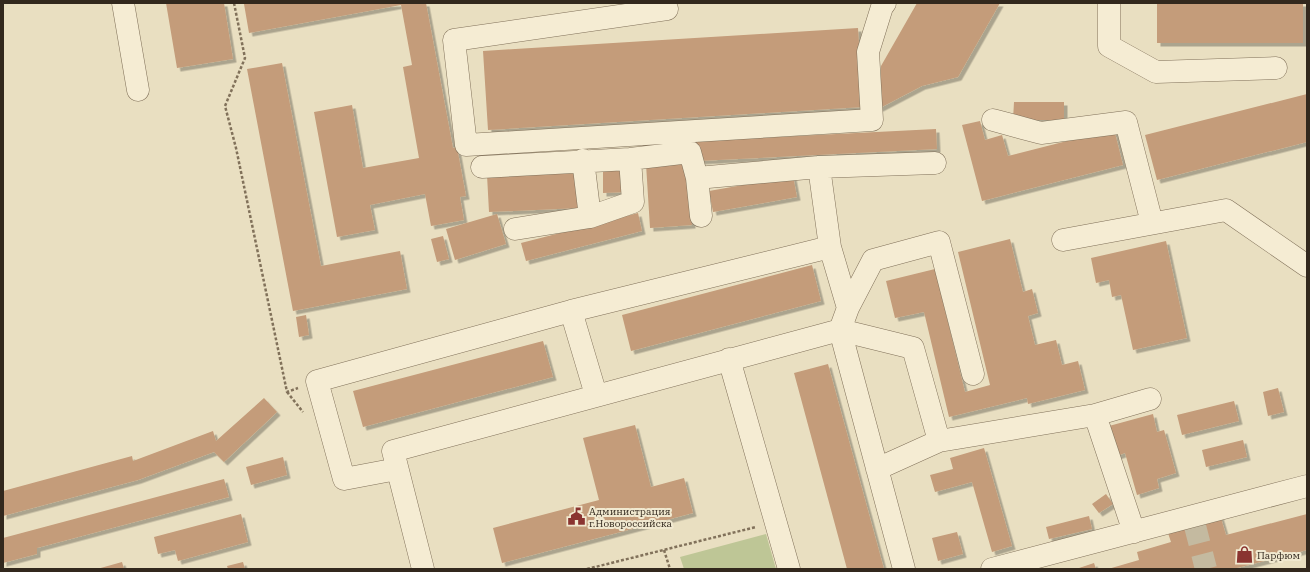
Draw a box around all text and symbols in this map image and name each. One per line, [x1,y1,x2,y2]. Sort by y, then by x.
place label: Администрация г.Новороссийска [589,505,673,530]
public building icon: Администрация г.Новороссийска [566,507,586,527]
shop icon: Парфюм [1234,545,1254,565]
place label: Парфюм [1257,549,1300,562]

